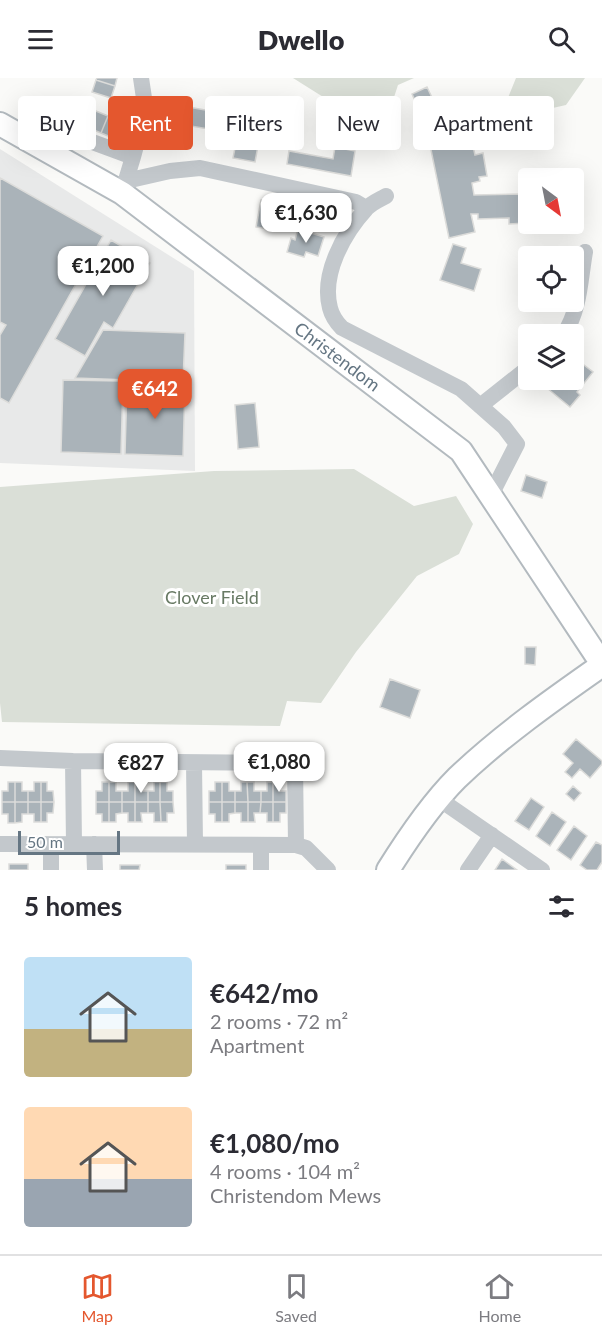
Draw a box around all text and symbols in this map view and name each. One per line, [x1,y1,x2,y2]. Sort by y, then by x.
icon: menu [24,23,57,56]
text: Dwello [258,23,344,56]
icon: search [545,23,578,56]
chip: Buy [18,96,96,150]
chip: Rent [108,96,193,150]
chip: Filters [205,96,304,150]
chip: New [316,96,401,150]
chip: Apartment [413,96,554,150]
north arrow [518,168,584,234]
map controls [518,168,584,390]
pin: €1,630 [257,193,355,244]
text: €1,630 [275,200,337,224]
pin: €1,200 [54,246,152,297]
button: locate [518,246,584,312]
text: €1,200 [72,253,134,277]
street label: Christendom [290,317,385,396]
button: layers [518,324,584,390]
pin: €642 [119,369,191,420]
text: €642 [132,376,178,400]
park label: Clover Field [165,586,259,608]
pin: €1,080 [230,742,328,793]
pin: €827 [105,743,177,794]
text: €1,080 [248,749,310,773]
text: €827 [118,750,164,774]
scale bar [18,828,120,856]
text: 50 m [27,832,63,851]
text: 5 homes [24,890,122,922]
icon: filters [545,890,578,923]
text: €642/mo [210,977,318,1009]
icon: home [72,981,144,1053]
text: 2 rooms · 72 m² [210,1009,348,1033]
text: Apartment [210,1033,304,1057]
text: €1,080/mo [210,1127,340,1159]
icon: home [72,1131,144,1203]
text: 4 rooms · 104 m² [210,1159,360,1183]
text: Christendom Mews [210,1183,381,1207]
tab: Map [81,1270,114,1325]
tab: Saved [275,1270,317,1325]
tab: Home [479,1270,521,1325]

